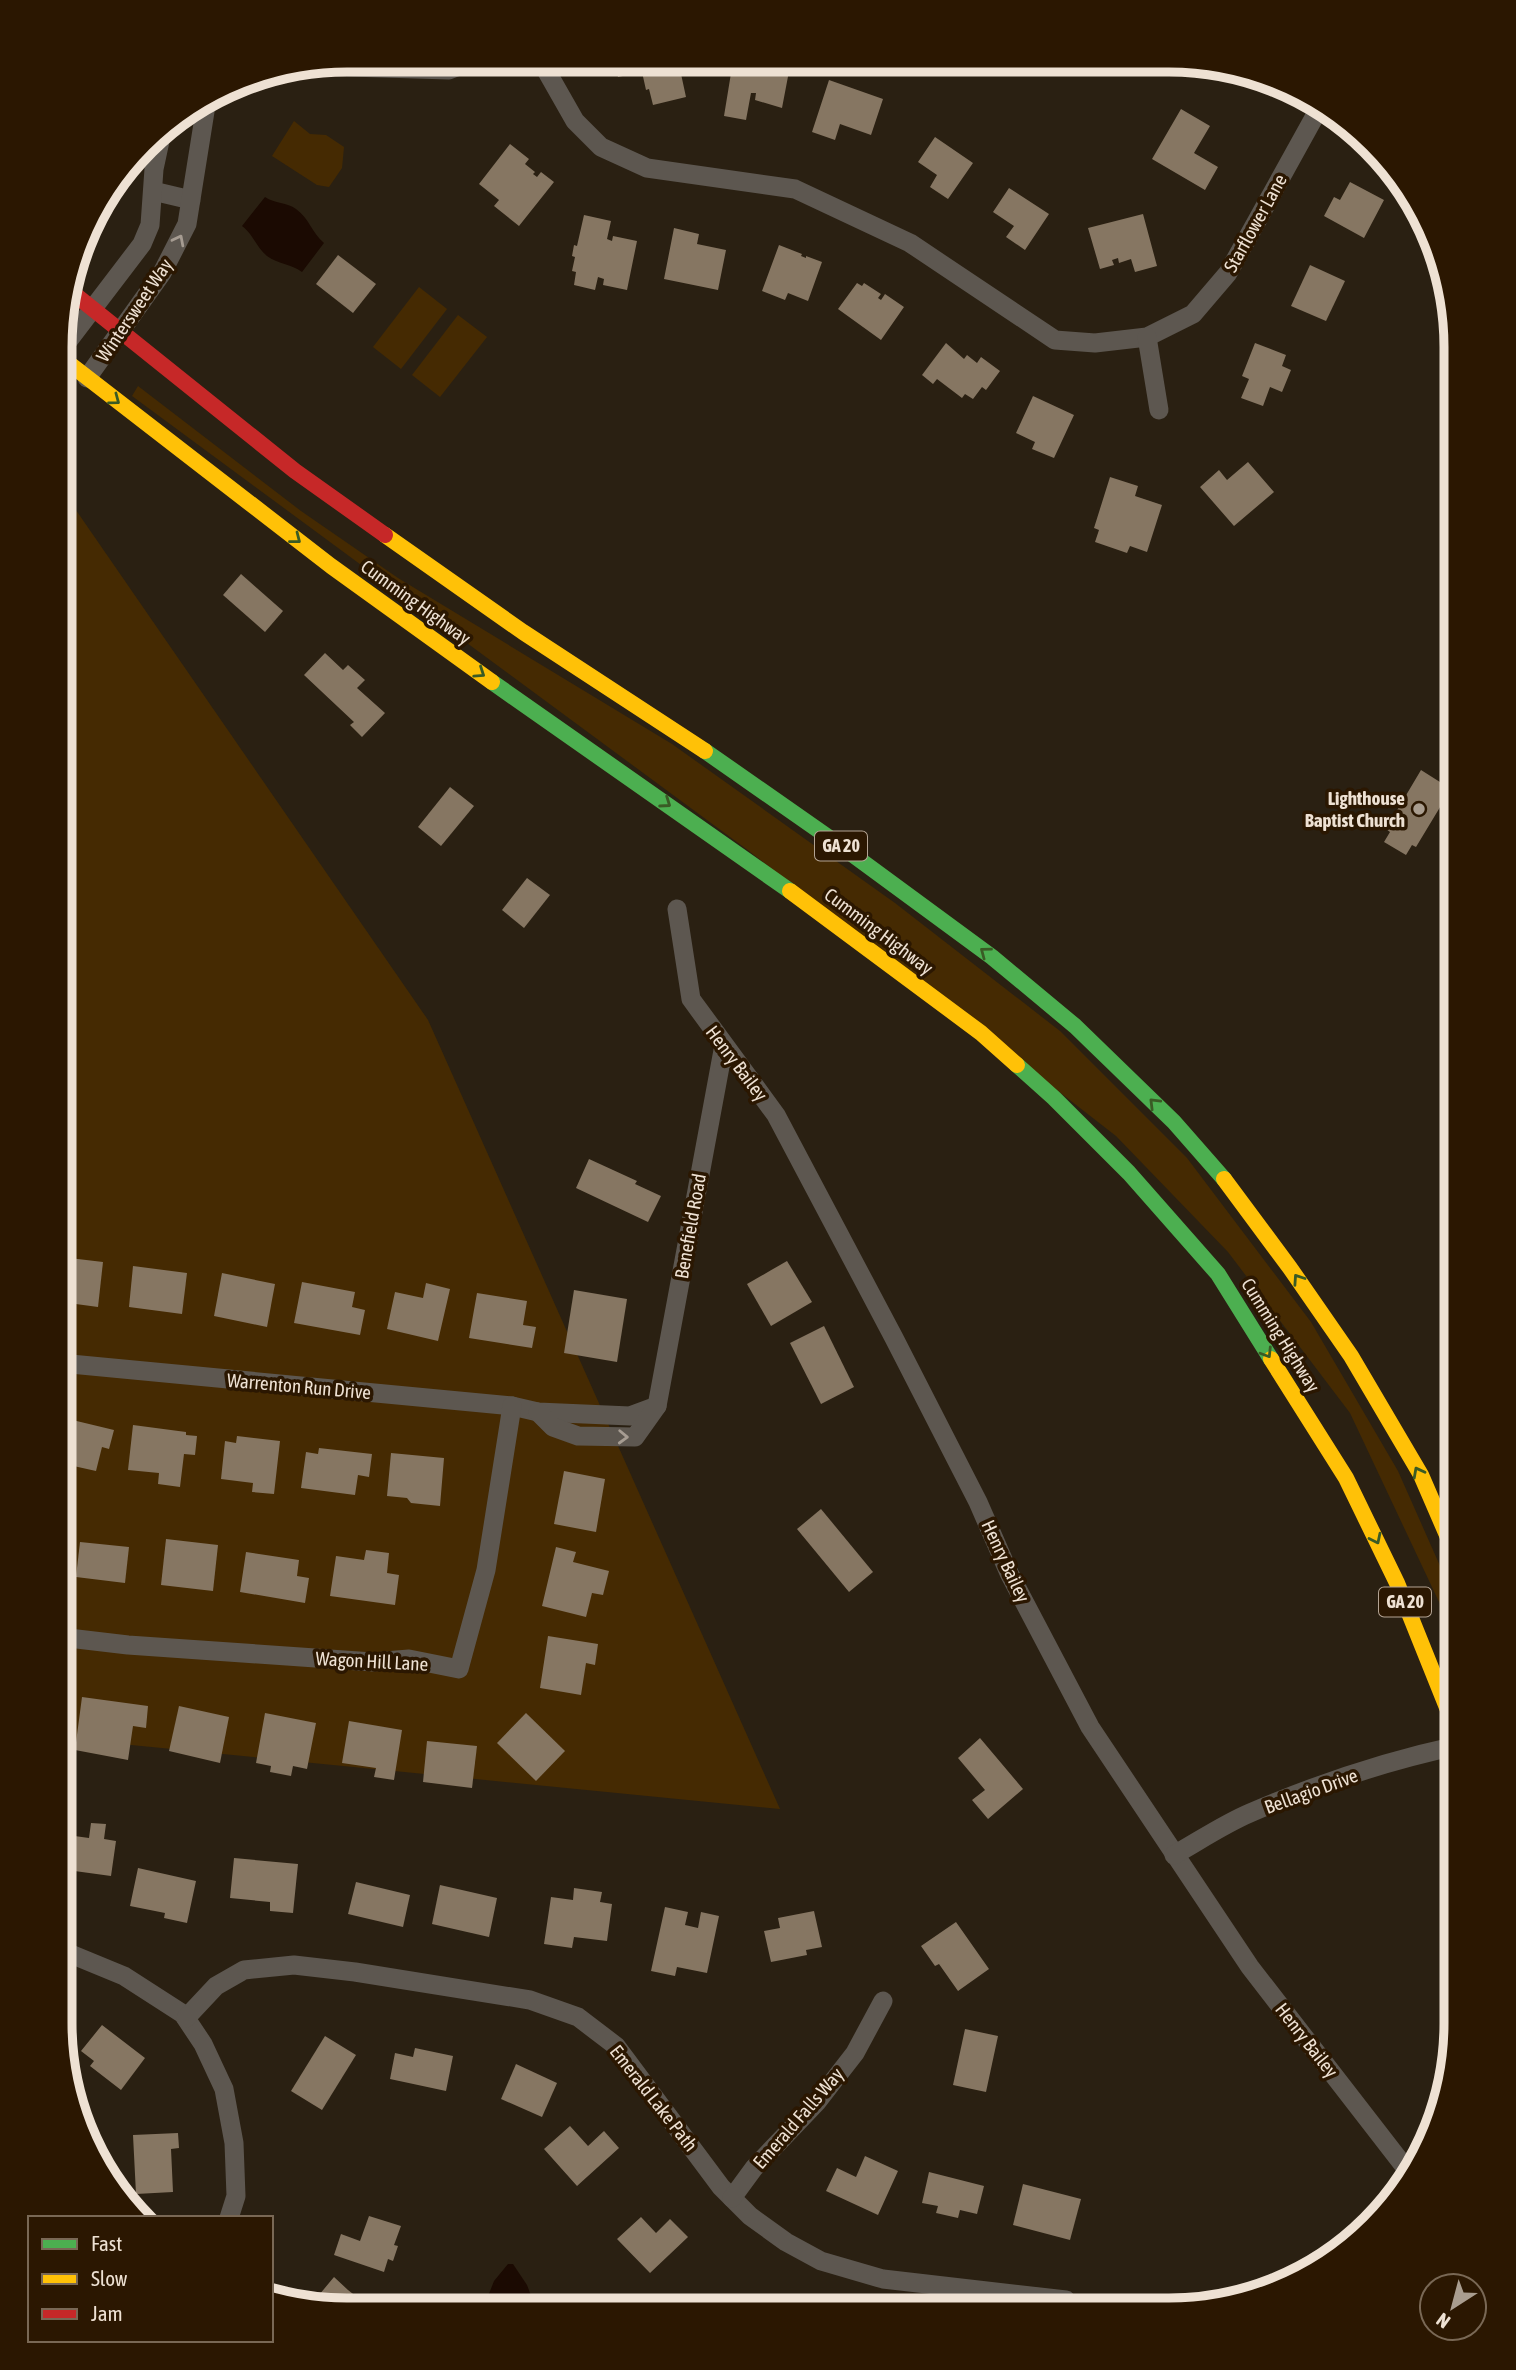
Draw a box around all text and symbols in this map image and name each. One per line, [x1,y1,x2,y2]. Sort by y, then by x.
street label: Starflower Lane [1219,170,1291,276]
one-way arrow [170,235,184,247]
street label: Wintersweet Way [91,254,177,366]
one-way arrow [108,392,120,405]
one-way arrow [288,530,300,543]
street label: Cumming Highway [357,555,475,649]
one-way arrow [472,665,485,678]
place label: Lighthouse Baptist Church [1305,787,1405,831]
one-way arrow [658,795,671,807]
marker: Lighthouse Baptist Church [1411,801,1427,817]
road number: GA 20 [815,832,867,860]
street label: Cumming Highway [820,883,938,979]
one-way arrow [980,947,992,960]
street label: Henry Bailey [702,1021,772,1105]
one-way arrow [1150,1098,1163,1111]
street label: Benefield Road [670,1172,710,1280]
street label: Cumming Highway [1237,1274,1325,1396]
one-way arrow [1294,1274,1306,1287]
one-way arrow [1259,1345,1272,1358]
street label: Warrenton Run Drive [226,1369,372,1403]
one-way arrow [618,1429,629,1445]
one-way arrow [1413,1467,1427,1479]
street label: Henry Bailey [977,1516,1035,1606]
one-way arrow [1367,1532,1381,1544]
road number: GA 20 [1379,1588,1431,1616]
street label: Wagon Hill Lane [315,1647,429,1675]
street label: Bellagio Drive [1261,1764,1361,1818]
street label: Henry Bailey [1271,1998,1343,2082]
street label: Emerald Lake Path [606,2040,702,2156]
street label: Emerald Falls Way [748,2063,848,2173]
legend [28,2216,273,2342]
text: Fast [91,2231,122,2255]
text: Slow [91,2266,128,2290]
north arrow [1418,2272,1488,2342]
text: Jam [91,2301,123,2325]
text: N [1432,2309,1454,2333]

